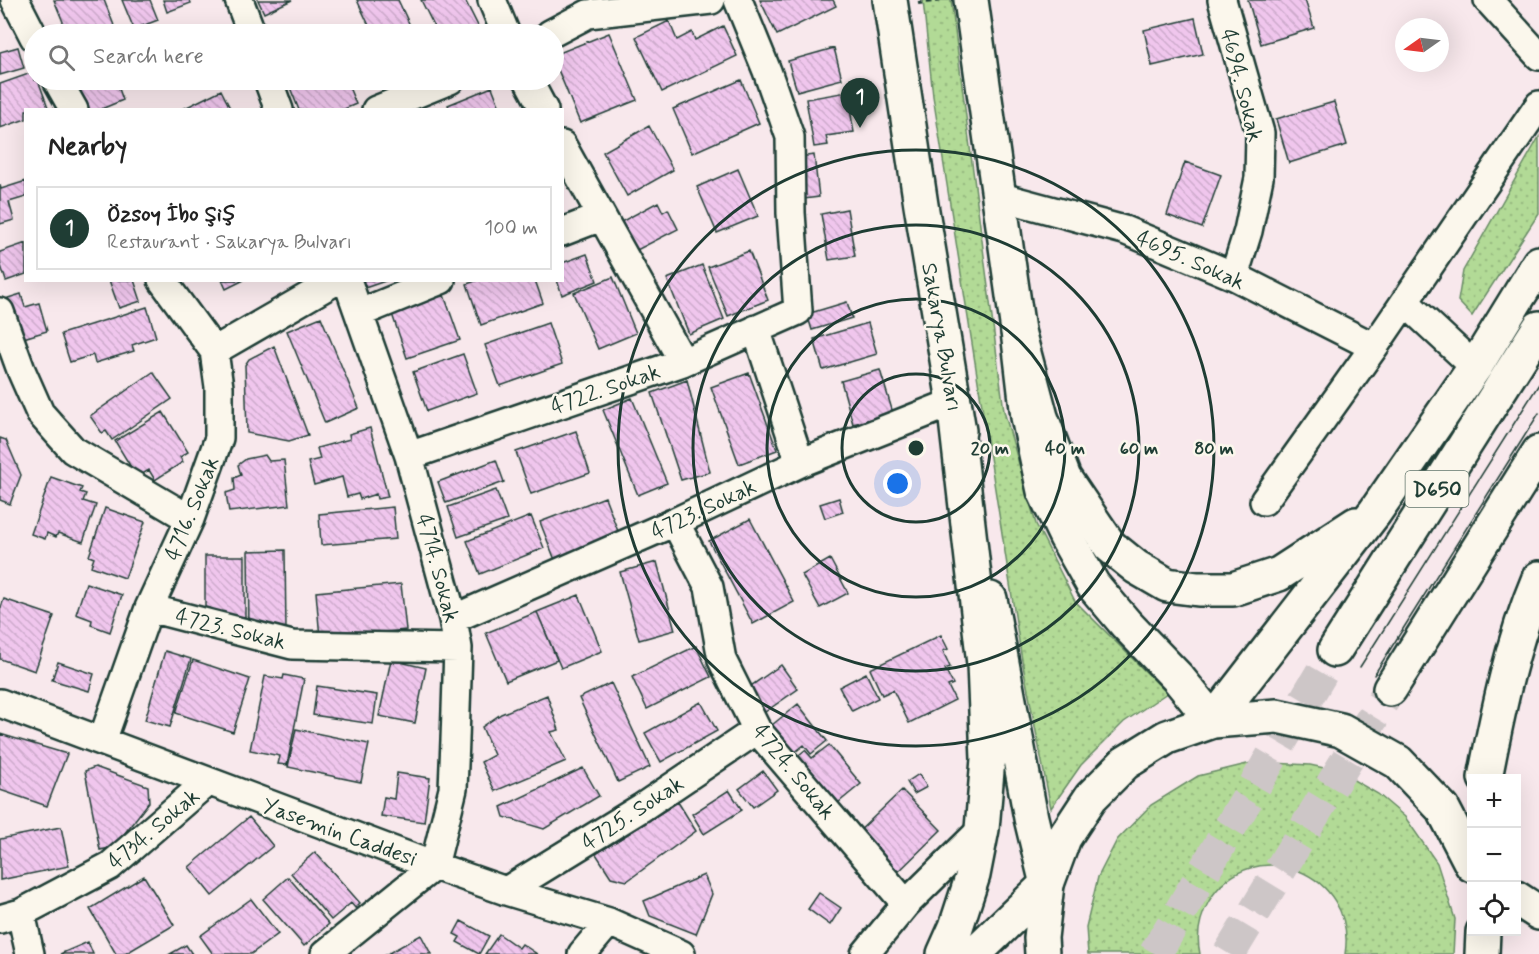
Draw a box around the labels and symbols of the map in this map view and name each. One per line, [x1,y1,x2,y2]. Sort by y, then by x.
north arrow [1395,18,1449,72]
street label: 4694. Sokak [1214,26,1269,145]
pin: 1 [840,78,880,128]
street label: 4695. Sokak [1132,224,1249,297]
street label: Sakarya Bulvarı [914,261,968,414]
street label: 4722. Sokak [547,358,664,422]
text: 20 m [971,437,1009,461]
text: 40 m [1045,437,1085,461]
text: 60 m [1120,437,1158,461]
text: 80 m [1194,437,1234,461]
centre of rings [906,438,926,458]
street label: 4716. Sokak [159,452,226,565]
your location [883,469,912,498]
road number: D650 [1406,471,1468,507]
street label: 4723. Sokak [647,473,761,546]
street label: 4714. Sokak [409,511,465,626]
street label: 4723. Sokak [172,603,289,657]
street label: 4724. Sokak [746,718,841,826]
street label: 4725. Sokak [577,770,690,857]
street label: 4734. Sokak [102,783,206,876]
street label: Yasemin Caddesi [258,792,420,874]

